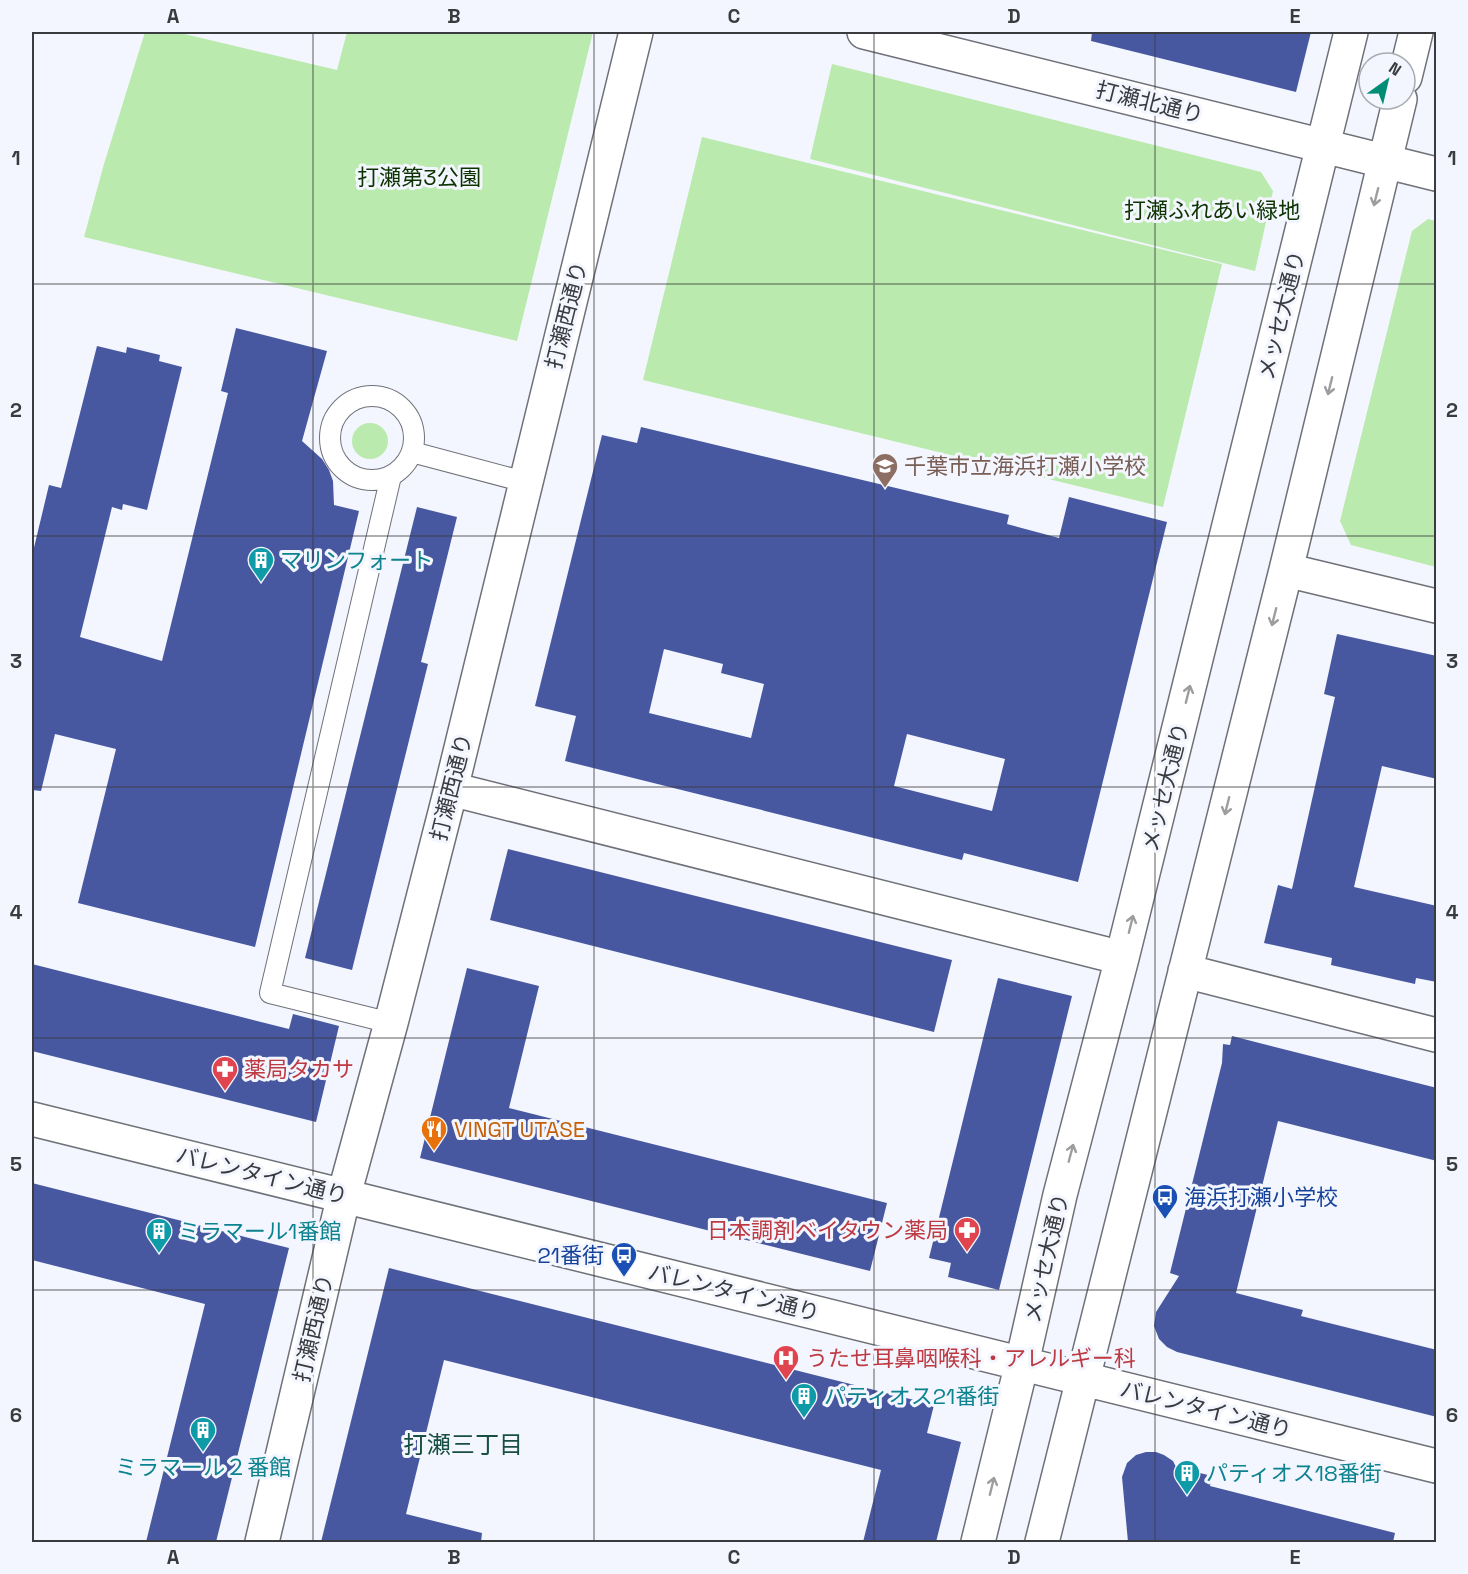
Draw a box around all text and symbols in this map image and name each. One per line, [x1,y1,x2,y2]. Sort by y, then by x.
text: A [167,3,180,29]
text: B [447,3,461,29]
text: C [728,3,741,29]
text: D [1007,3,1021,29]
text: E [1289,3,1301,29]
north arrow [1357,51,1417,111]
text: N [1385,57,1405,81]
street label: 打瀬北通り [1093,75,1207,129]
text: 1 [11,145,21,171]
text: 1 [1447,145,1457,171]
park label: 打瀬第3公園 [357,163,481,191]
one-way arrow [1370,187,1382,206]
park label: 打瀬ふれあい緑地 [1124,196,1300,224]
street label: メッセ大通り [1251,248,1311,382]
street label: 打瀬西通り [539,258,593,372]
one-way arrow [1324,376,1336,395]
text: 2 [10,397,22,423]
text: 2 [1446,397,1458,423]
school or university icon: 千葉市立海浜打瀬小学校 [870,451,900,489]
place label: 千葉市立海浜打瀬小学校 [904,452,1146,480]
building icon: マリンフォート [246,545,276,583]
place label: マリンフォート [280,546,433,574]
one-way arrow [1268,607,1280,626]
text: 3 [10,648,22,674]
text: 3 [1446,648,1458,674]
one-way arrow [1182,684,1194,703]
street label: メッセ大通り [1135,720,1195,854]
street label: 打瀬西通り [424,730,478,844]
one-way arrow [1220,796,1232,815]
text: 4 [10,899,23,925]
text: 4 [1446,899,1459,925]
one-way arrow [1125,914,1137,933]
pharmacy icon: 薬局タカサ [210,1054,240,1092]
place label: 薬局タカサ [244,1055,354,1083]
restaurant icon: VINGT UTASE [419,1114,449,1152]
place label: VINGT UTASE [454,1115,585,1143]
street label: バレンタイン通り [173,1140,351,1210]
one-way arrow [1066,1144,1077,1163]
text: 5 [10,1151,22,1177]
text: 5 [1446,1151,1458,1177]
bus stop icon: 海浜打瀬小学校 [1150,1182,1180,1220]
place label: 海浜打瀬小学校 [1184,1183,1338,1211]
street label: メッセ大通り [1018,1191,1074,1325]
pharmacy icon: 日本調剤ベイタウン薬局 [952,1215,982,1253]
building icon: ミラマール1番館 [144,1216,174,1254]
place label: 日本調剤ベイタウン薬局 [707,1216,948,1244]
place label: ミラマール1番館 [178,1217,341,1245]
bus stop icon: 21番街 [609,1240,639,1278]
place label: 21番街 [538,1241,604,1269]
street label: バレンタイン通り [645,1257,823,1327]
street label: 打瀬西通り [287,1271,339,1385]
hospital icon: うたせ耳鼻咽喉科・アレルギー科 [771,1343,801,1381]
place label: うたせ耳鼻咽喉科・アレルギー科 [806,1344,1136,1372]
street label: バレンタイン通り [1117,1374,1295,1444]
building icon: パティオス21番街 [789,1381,819,1419]
place label: パティオス21番街 [824,1382,999,1410]
text: 6 [10,1402,22,1428]
text: 6 [1446,1402,1458,1428]
building icon: ミラマール２番館 [188,1415,218,1453]
district label: 打瀬三丁目 [403,1429,523,1460]
place label: ミラマール２番館 [115,1453,291,1481]
building icon: パティオス18番街 [1172,1458,1202,1496]
place label: パティオス18番街 [1206,1459,1382,1487]
one-way arrow [987,1476,999,1495]
text: A [167,1544,180,1570]
text: B [447,1544,461,1570]
text: C [728,1544,741,1570]
text: D [1007,1544,1021,1570]
text: E [1289,1544,1301,1570]

